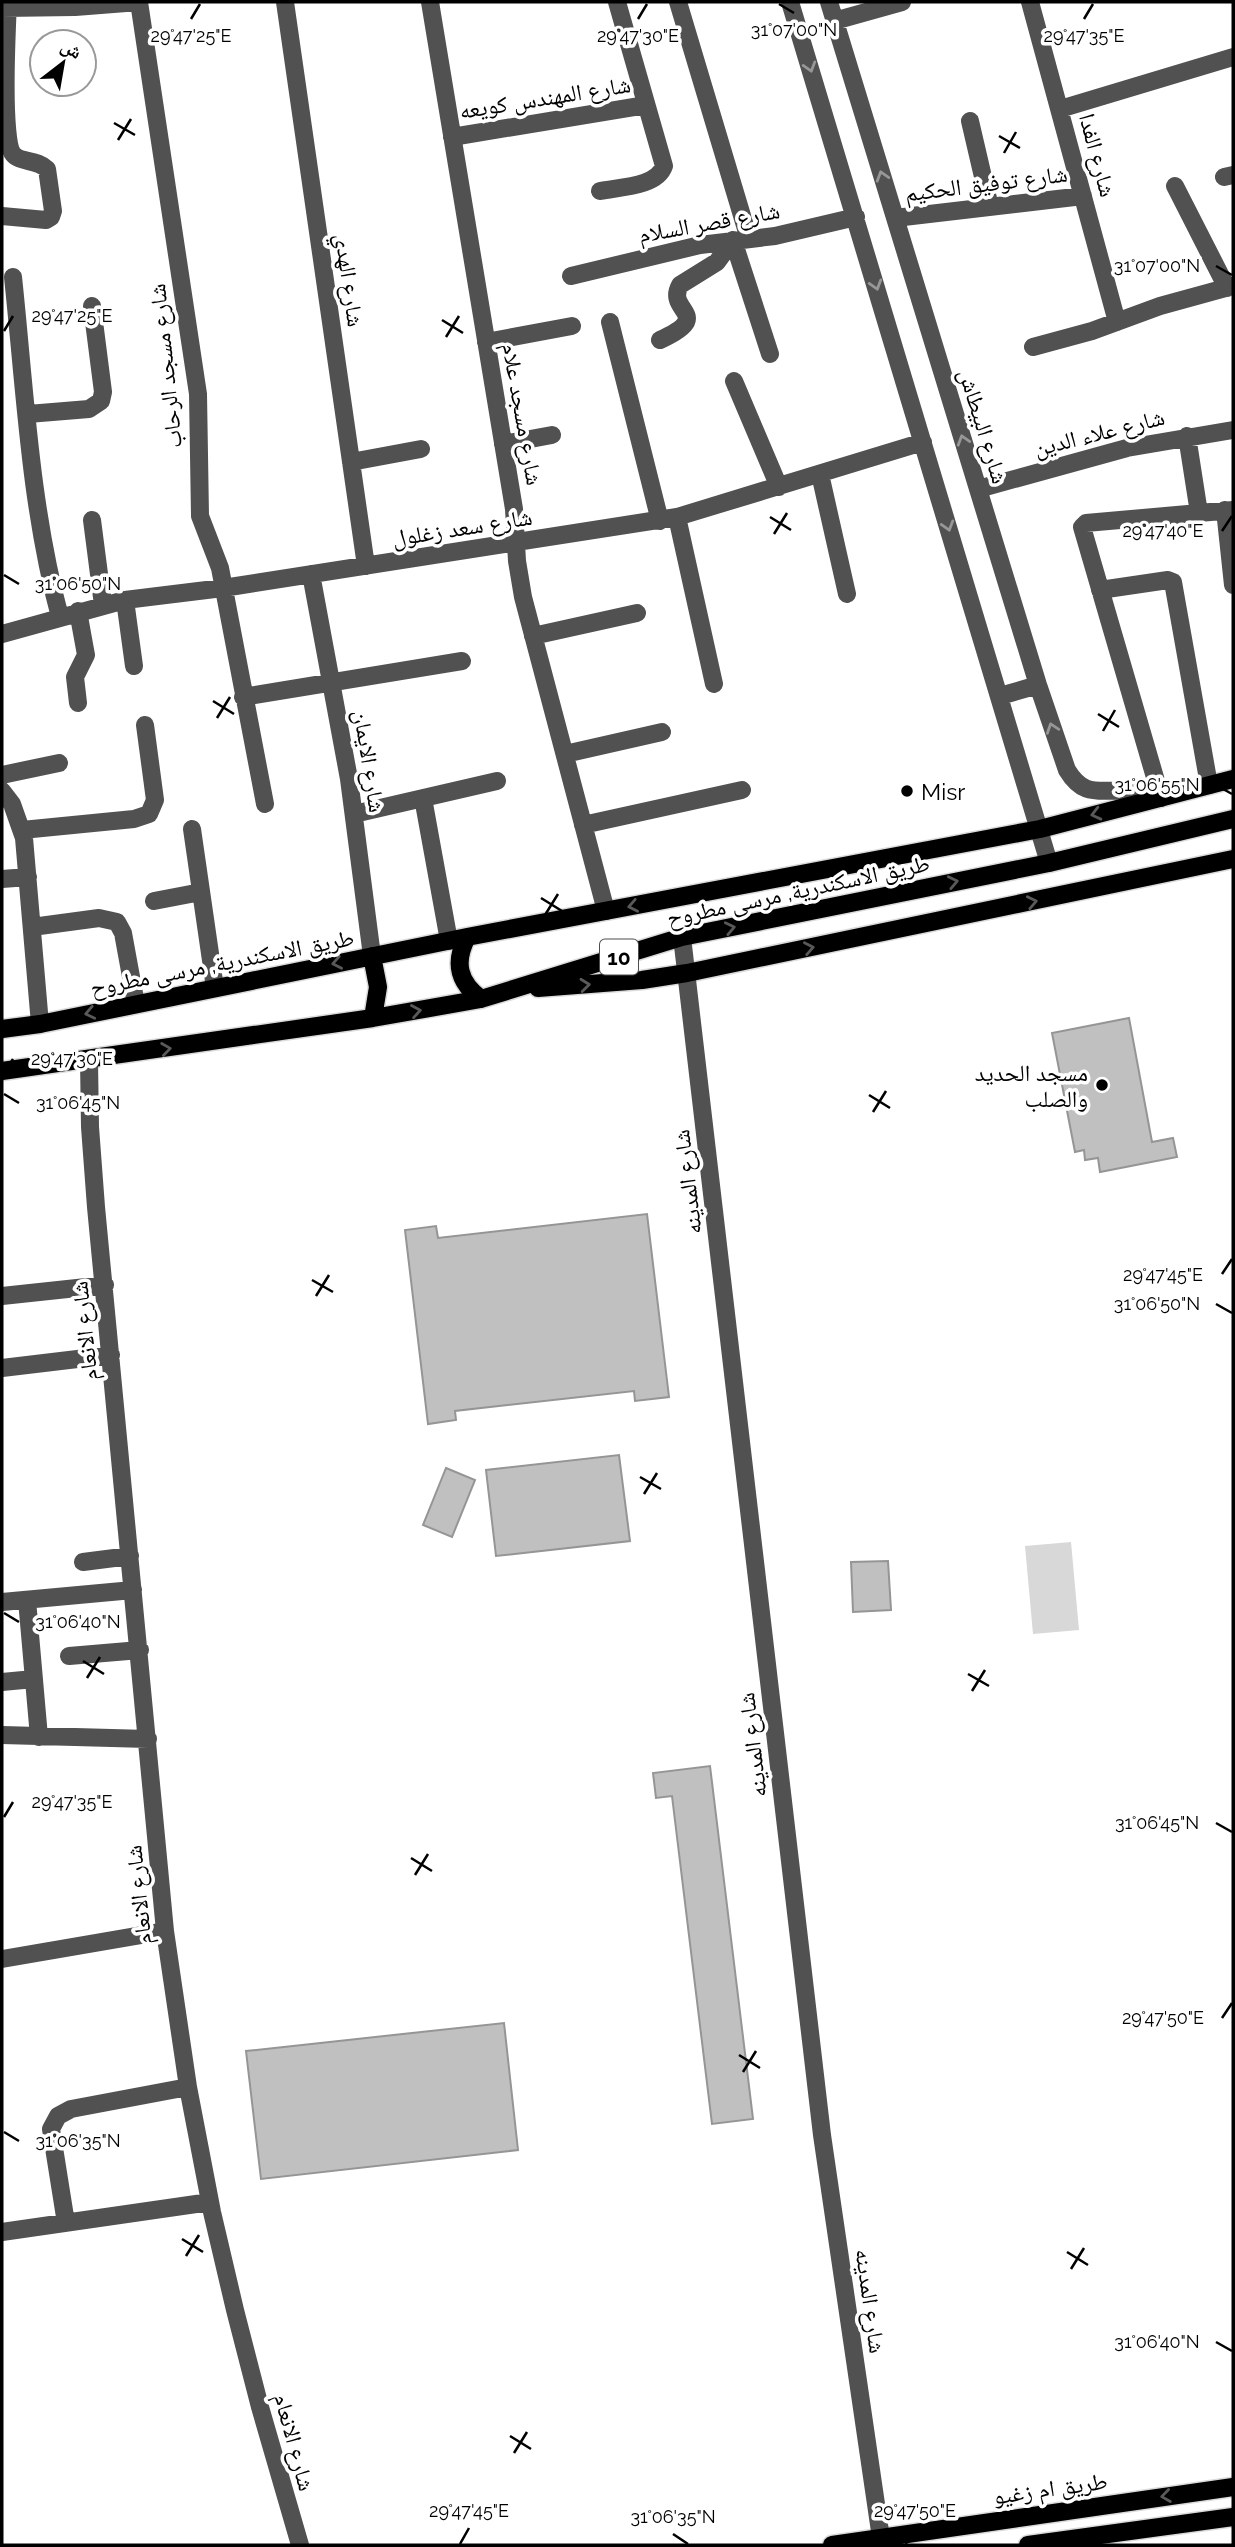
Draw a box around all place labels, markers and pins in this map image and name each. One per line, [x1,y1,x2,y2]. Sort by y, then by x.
place label: Misr [921,778,965,805]
marker: Misr [899,783,915,799]
place label: مسجد الحديد والصلب [975,1059,1088,1112]
marker: مسجد الحديد والصلب [1094,1077,1110,1093]

